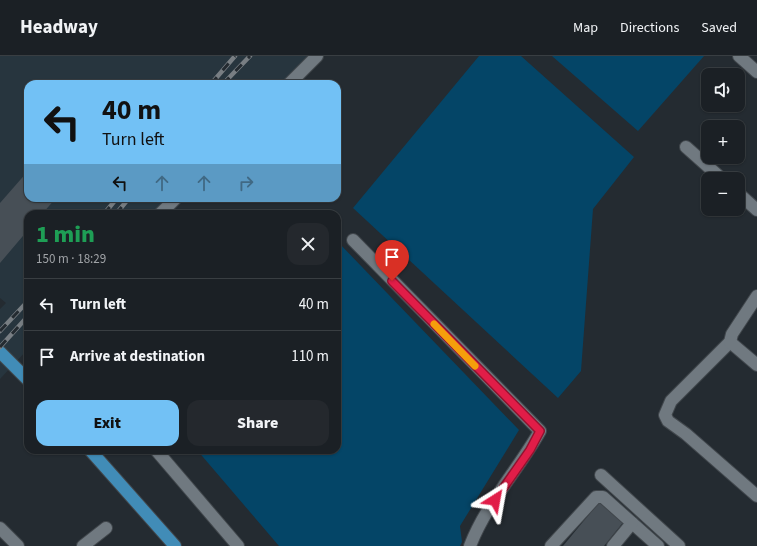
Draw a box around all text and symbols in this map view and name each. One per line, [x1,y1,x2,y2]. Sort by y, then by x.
text: Headway [20,14,98,41]
text: Map [573,18,598,38]
text: Directions [620,18,679,38]
text: Saved [701,18,737,38]
map controls [701,68,745,216]
button: sound [701,68,745,112]
text: 40 m [102,90,161,130]
icon: left [36,96,88,148]
button: + [701,120,745,164]
text: Turn left [102,127,164,152]
icon: left [109,172,131,194]
icon: ahead [151,172,173,194]
icon: ahead [193,172,215,194]
icon: right [235,172,257,194]
button: − [701,172,745,216]
text: 1 min [36,217,95,252]
button: close [287,223,329,265]
pin [375,240,409,281]
icon: arrive [381,246,403,268]
text: 150 m · 18:29 [36,250,106,268]
icon: left [36,294,58,316]
text: Turn left [70,294,126,315]
text: 40 m [299,294,329,315]
icon: arrive [36,346,58,368]
text: Arrive at destination [70,346,205,367]
text: 110 m [291,346,329,367]
button: Exit [36,400,179,446]
button: Share [187,400,329,446]
position arrow [474,479,516,521]

